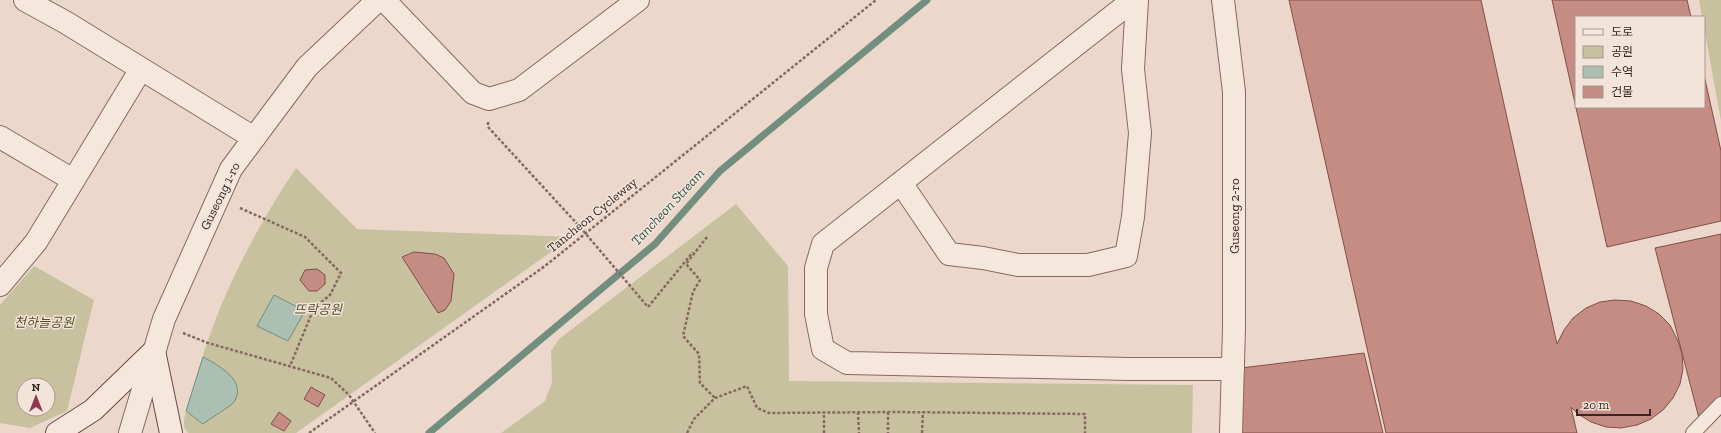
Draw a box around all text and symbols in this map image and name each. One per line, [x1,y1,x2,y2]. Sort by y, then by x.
legend [1575,16,1705,108]
text: 도로 [1611,25,1633,39]
text: 공원 [1611,45,1633,59]
text: 수역 [1611,65,1633,79]
text: 건물 [1611,85,1633,99]
street label: Guseong 1-ro [197,159,243,232]
water label: Tancheon Stream [628,165,708,249]
street label: Tancheon Cycleway [544,174,640,256]
street label: Guseong 2-ro [1227,178,1242,254]
park label: 뜨락공원 [294,302,343,317]
park label: 천하늘공원 [14,315,75,330]
north arrow [16,377,56,417]
text: N [32,381,41,394]
scale bar [1577,391,1650,417]
text: 20 m [1583,398,1610,412]

